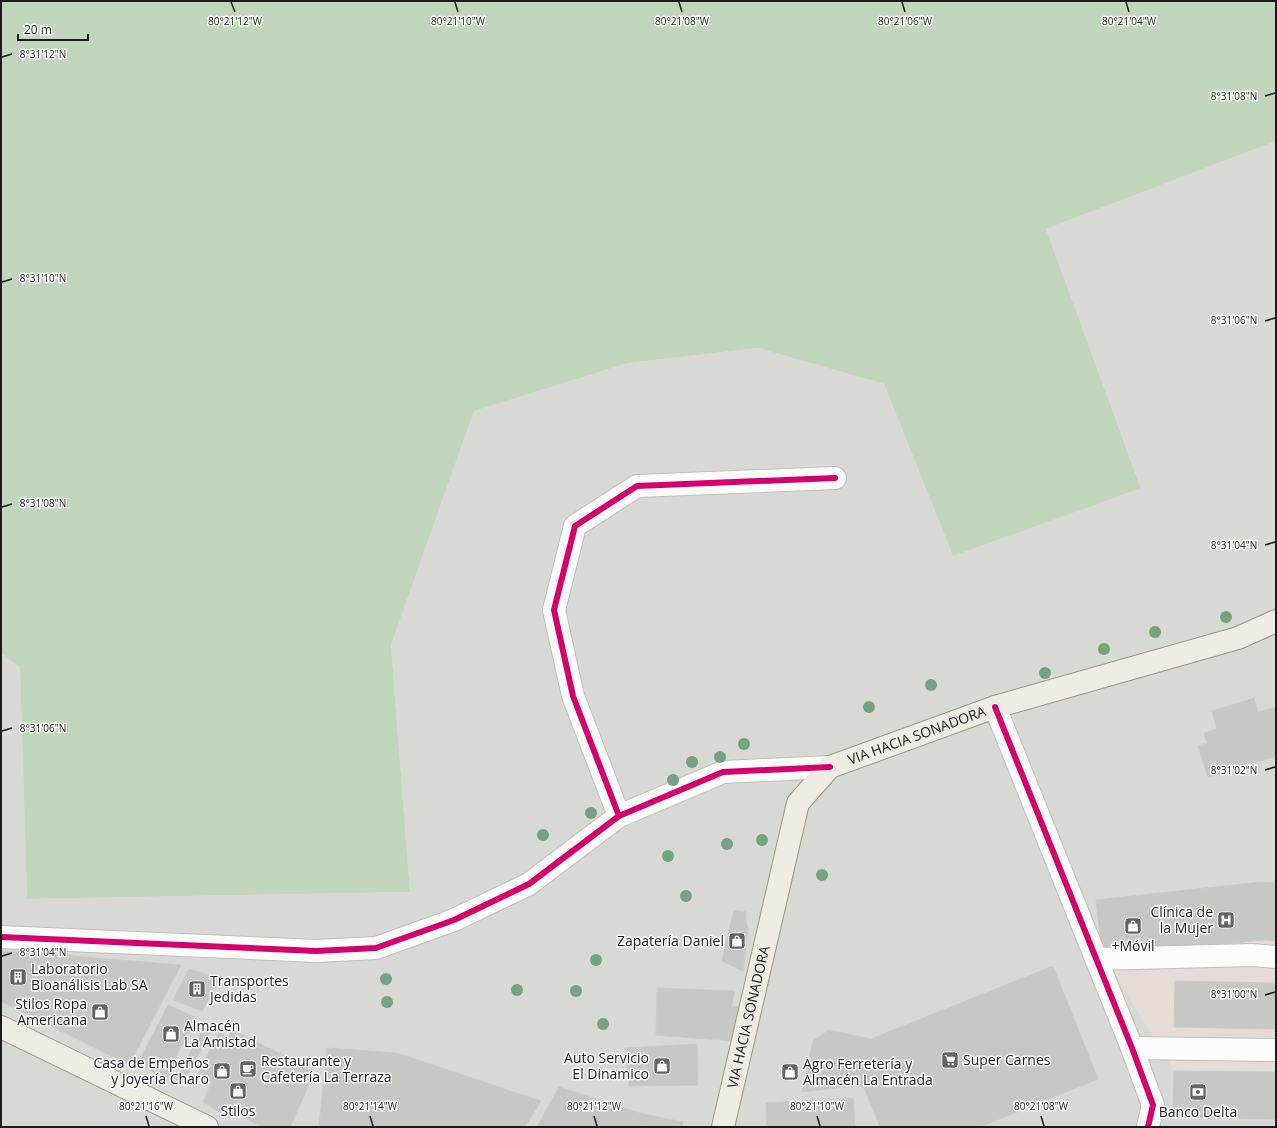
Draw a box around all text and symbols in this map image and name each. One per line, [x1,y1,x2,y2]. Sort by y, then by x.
text: 80°21'12"W [208,14,263,28]
text: 80°21'10"W [431,14,486,28]
text: 80°21'08"W [655,14,710,28]
text: 80°21'06"W [878,14,933,28]
text: 80°21'04"W [1102,14,1157,28]
scale bar [18,16,88,42]
text: 20 m [24,21,52,38]
text: 8°31'12"N [20,47,66,61]
text: 8°31'08"N [1211,89,1257,103]
text: 8°31'10"N [20,271,66,285]
text: 8°31'06"N [1211,313,1257,327]
text: 8°31'08"N [20,496,66,510]
text: 8°31'04"N [1211,538,1257,552]
street label: VIA HACIA SONADORA [845,701,988,769]
text: 8°31'06"N [20,721,66,735]
text: 8°31'02"N [1211,763,1257,777]
place label: Clínica de la Mujer [1150,902,1213,937]
hospital icon: Clínica de la Mujer [1216,910,1236,930]
shop icon: +Móvil [1123,916,1143,936]
place label: Zapatería Daniel [617,931,724,950]
shop icon: Zapatería Daniel [727,931,747,951]
place label: +Móvil [1111,936,1155,955]
street label: VIA HACIA SONADORA [722,944,774,1090]
text: 8°31'04"N [20,945,66,959]
place label: Laboratorio Bioanálisis Lab SA [31,959,148,994]
building icon: Laboratorio Bioanálisis Lab SA [8,967,28,987]
place label: Transportes Jedidas [208,971,289,1006]
building icon: Transportes Jedidas [187,979,207,999]
text: 8°31'00"N [1211,987,1257,1001]
place label: Stilos Ropa Americana [15,994,87,1029]
shop icon: Stilos Ropa Americana [90,1002,110,1022]
place label: Almacén La Amistad [184,1016,256,1051]
shop icon: Almacén La Amistad [161,1024,181,1044]
place label: Auto Servicio El Dinamico [564,1048,649,1083]
supermarket icon: Super Carnes [940,1050,960,1070]
place label: Super Carnes [963,1050,1051,1069]
place label: Restaurante y Cafetería La Terraza [261,1051,392,1086]
place label: Casa de Empeños y Joyería Charo [93,1053,209,1088]
place label: Agro Ferretería y Almacén La Entrada [803,1054,933,1089]
shop icon: Auto Servicio El Dinamico [652,1056,672,1076]
cafe icon: Restaurante y Cafetería La Terraza [238,1059,258,1079]
shop icon: Casa de Empeños y Joyería Charo [212,1061,232,1081]
shop icon: Agro Ferretería y Almacén La Entrada [780,1062,800,1082]
shop icon: Stilos [228,1081,248,1101]
bank icon: Banco Delta [1188,1082,1208,1102]
text: 80°21'16"W [119,1099,174,1113]
text: 80°21'14"W [343,1099,398,1113]
text: 80°21'12"W [567,1099,622,1113]
text: 80°21'10"W [790,1099,845,1113]
text: 80°21'08"W [1014,1099,1069,1113]
place label: Stilos [221,1101,256,1120]
place label: Banco Delta [1159,1102,1237,1121]

